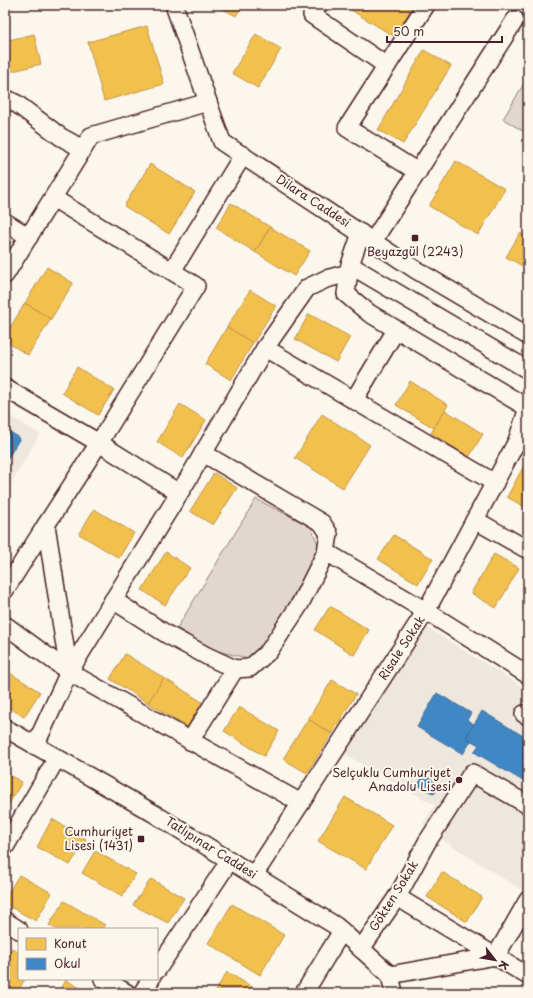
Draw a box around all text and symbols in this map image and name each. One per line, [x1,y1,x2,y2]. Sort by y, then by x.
scale bar [387,18,502,44]
text: 50 m [393,22,424,40]
street label: Dilara Caddesi [273,169,354,231]
marker: Beyazgül (2243) [410,233,420,243]
place label: Beyazgül (2243) [367,242,463,260]
street label: Risale Sokak [373,611,429,683]
place label: Selçuklu Cumhuriyet Anadolu Lisesi [332,763,451,795]
marker: Selçuklu Cumhuriyet Anadolu Lisesi [454,775,464,785]
street label: Tatlıpınar Caddesi [162,812,261,883]
place label: Cumhuriyet Lisesi (1431) [64,822,133,854]
marker: Cumhuriyet Lisesi (1431) [136,834,146,844]
street label: Gökten Sokak [364,856,422,934]
legend [18,928,158,980]
text: Konut [54,934,87,952]
north arrow [475,940,515,980]
text: Okul [54,954,81,972]
text: K [495,958,513,973]

